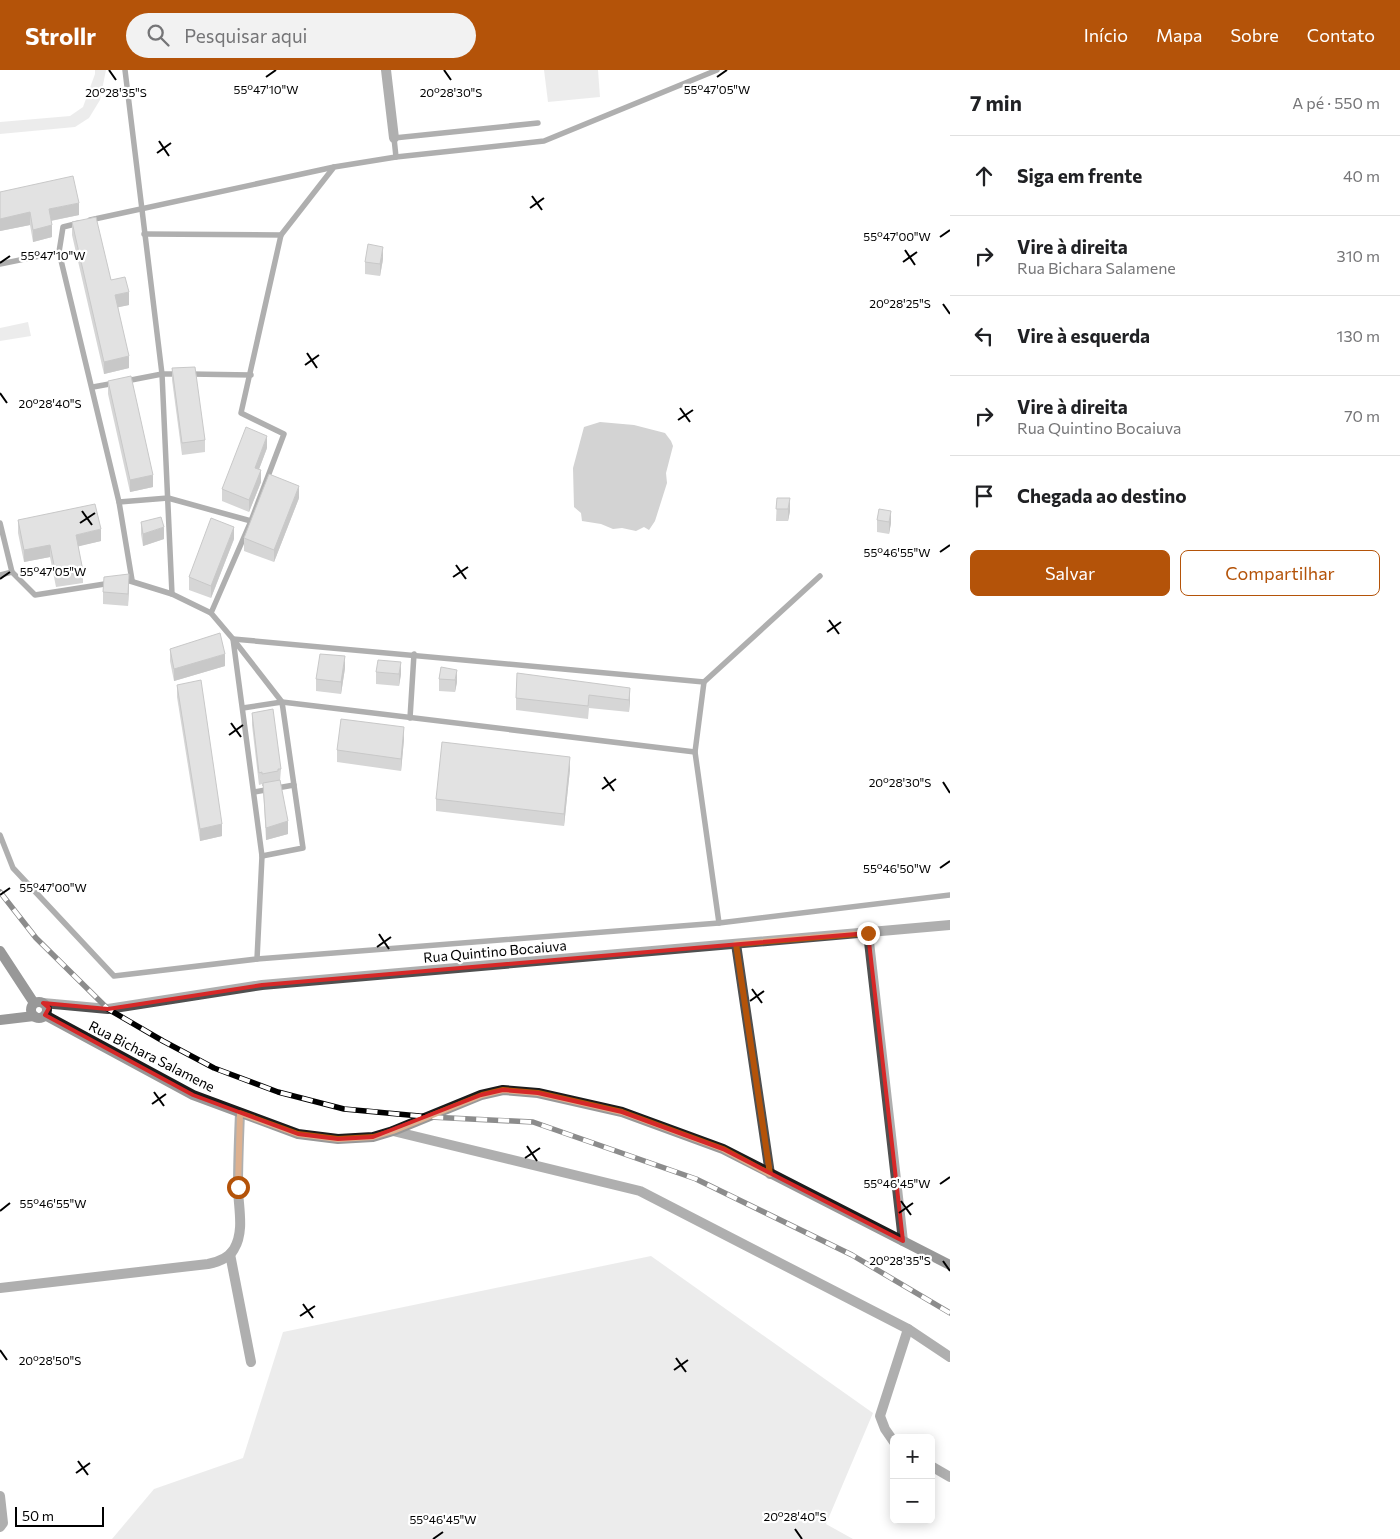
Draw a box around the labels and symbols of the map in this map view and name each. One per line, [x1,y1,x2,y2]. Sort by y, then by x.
text: 55°47'10"W [234,82,298,96]
text: 55°47'05"W [684,82,750,96]
text: 20°28'35"S [85,85,147,99]
text: 20°28'30"S [420,85,482,99]
text: 55°47'00"W [863,229,931,243]
text: 55°47'10"W [21,248,85,262]
text: 20°28'25"S [869,296,931,310]
text: 20°28'40"S [19,396,81,410]
text: 55°46'55"W [864,545,930,559]
text: 55°47'05"W [20,564,86,578]
text: 20°28'30"S [869,775,931,789]
text: 55°46'50"W [863,861,931,875]
text: 55°47'00"W [19,880,87,894]
route end [857,922,880,945]
street label: Rua Quintino Bocaiuva [423,936,567,966]
street label: Rua Bichara Salamene [86,1017,218,1095]
route start [227,1176,250,1199]
text: 55°46'45"W [863,1176,931,1190]
text: 55°46'55"W [20,1196,86,1210]
text: 20°28'35"S [869,1253,931,1267]
text: 20°28'50"S [19,1353,81,1367]
scale bar [15,1504,104,1527]
text: 20°28'40"S [764,1509,826,1523]
text: 55°46'45"W [409,1512,477,1526]

